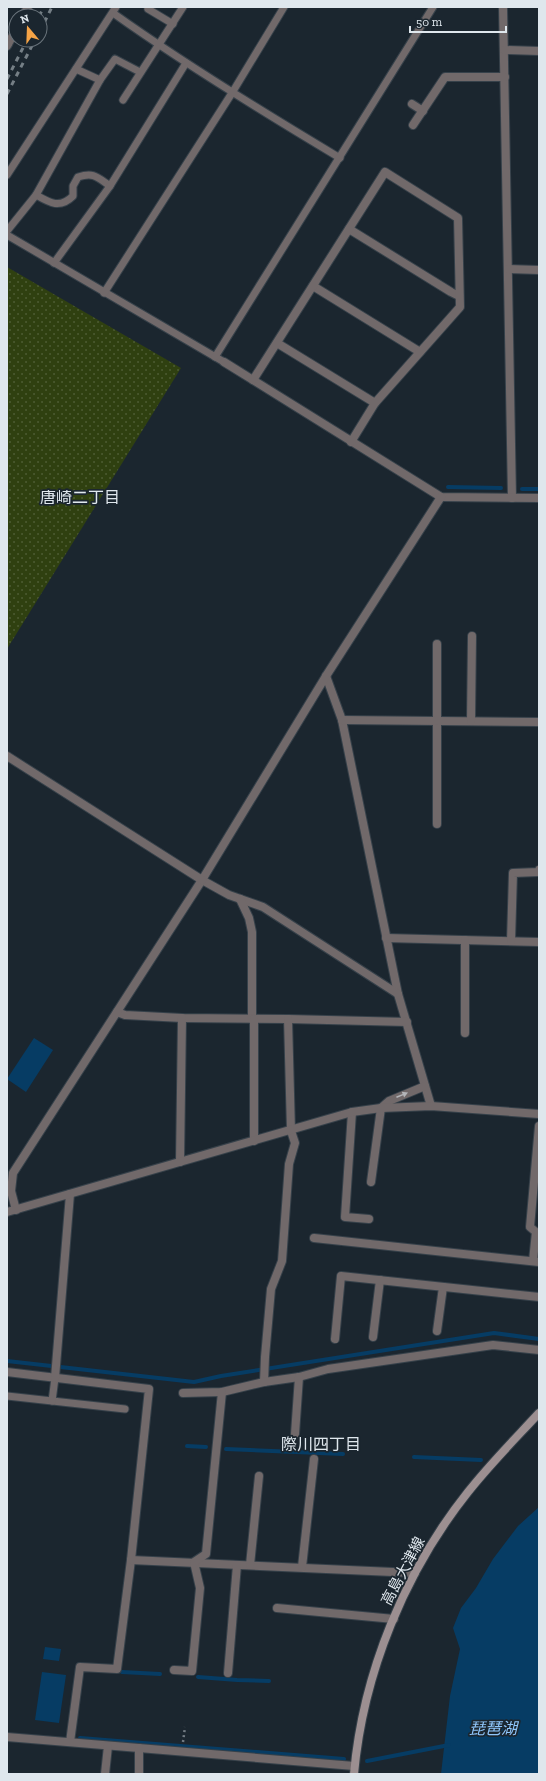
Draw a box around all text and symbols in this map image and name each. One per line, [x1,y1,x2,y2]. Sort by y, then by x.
north arrow [8,8,48,48]
scale bar [410,8,506,34]
text: N [19,11,32,27]
text: 50 m [416,15,443,29]
district label: 唐崎二丁目 [40,488,120,507]
one-way arrow [397,1092,408,1098]
district label: 際川四丁目 [281,1435,361,1454]
street label: 高島大津線 [377,1534,429,1608]
water label: 琵琶湖 [469,1719,520,1738]

